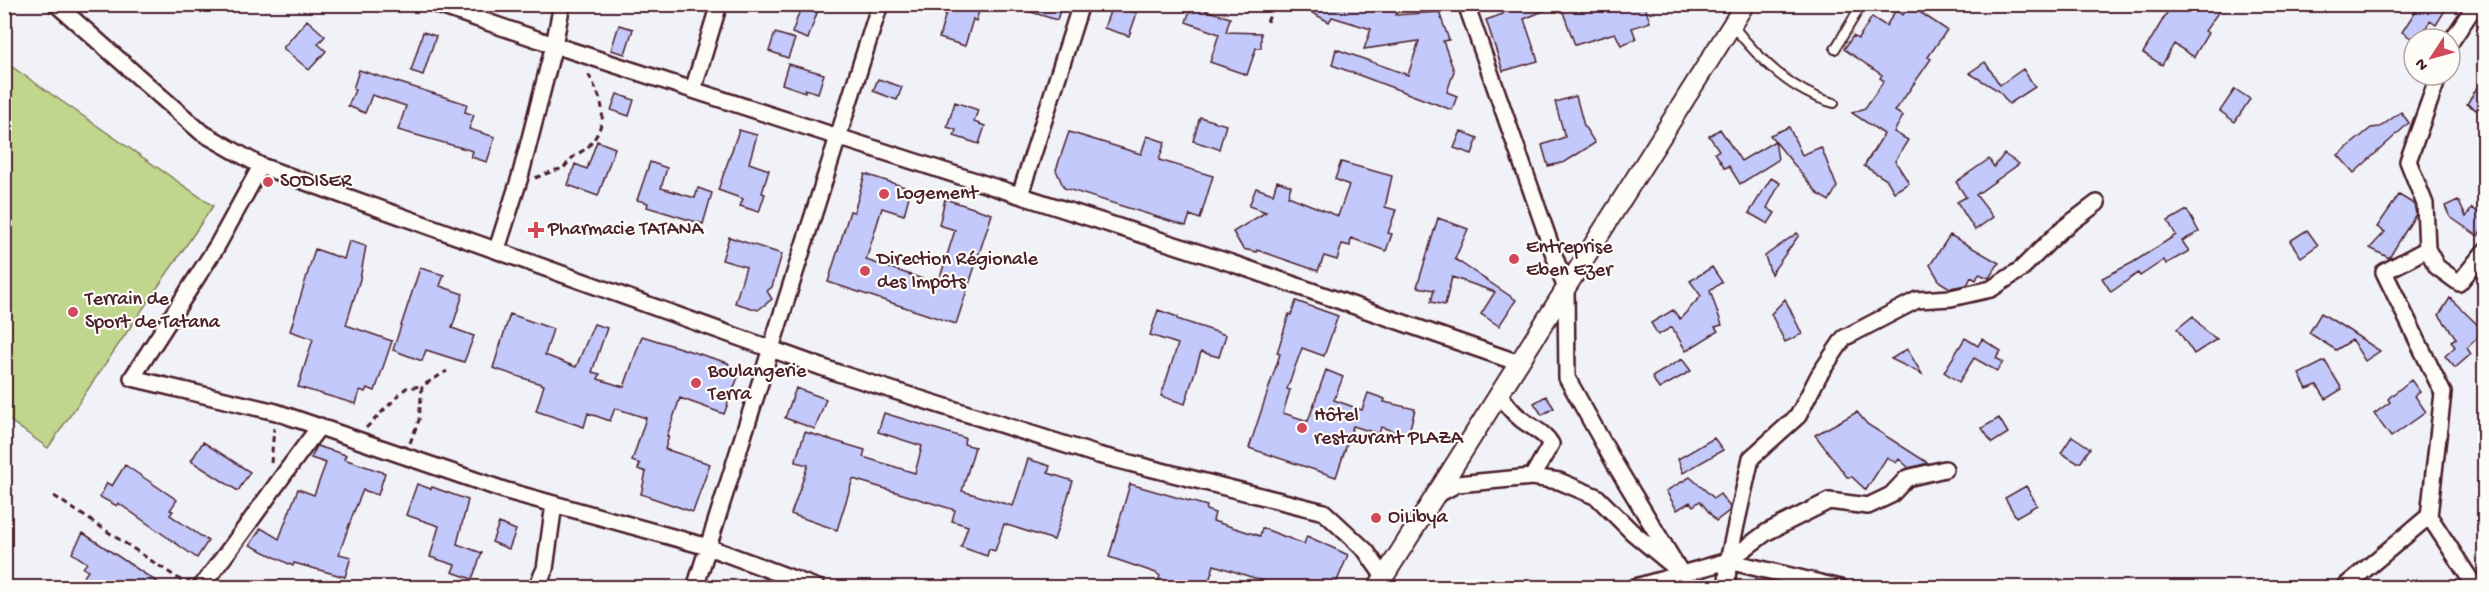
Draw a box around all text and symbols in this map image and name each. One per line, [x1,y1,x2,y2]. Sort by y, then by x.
north arrow [2402,27,2462,87]
text: N [2412,54,2433,74]
place label: SODISER [280,171,353,194]
marker: SODISER [261,175,275,189]
place label: Logement [896,183,979,206]
marker: Logement [877,187,891,201]
place label: Pharmacie TATANA [547,219,704,242]
marker: Pharmacie TATANA [529,223,543,237]
place label: Entreprise Eben Ezer [1526,237,1614,283]
place label: Direction Régionale des Impôts [875,249,1039,295]
marker: Entreprise Eben Ezer [1507,252,1521,266]
marker: Direction Régionale des Impôts [858,264,872,278]
place label: Terrain de Sport de Tatana [84,289,221,335]
marker: Terrain de Sport de Tatana [66,305,80,319]
place label: Boulangerie Terra [707,361,807,407]
marker: Boulangerie Terra [689,376,703,390]
place label: Hôtel restaurant PLAZA [1314,405,1464,451]
marker: Hôtel restaurant PLAZA [1295,421,1309,435]
place label: OiLibya [1388,507,1448,530]
marker: OiLibya [1369,511,1383,525]

